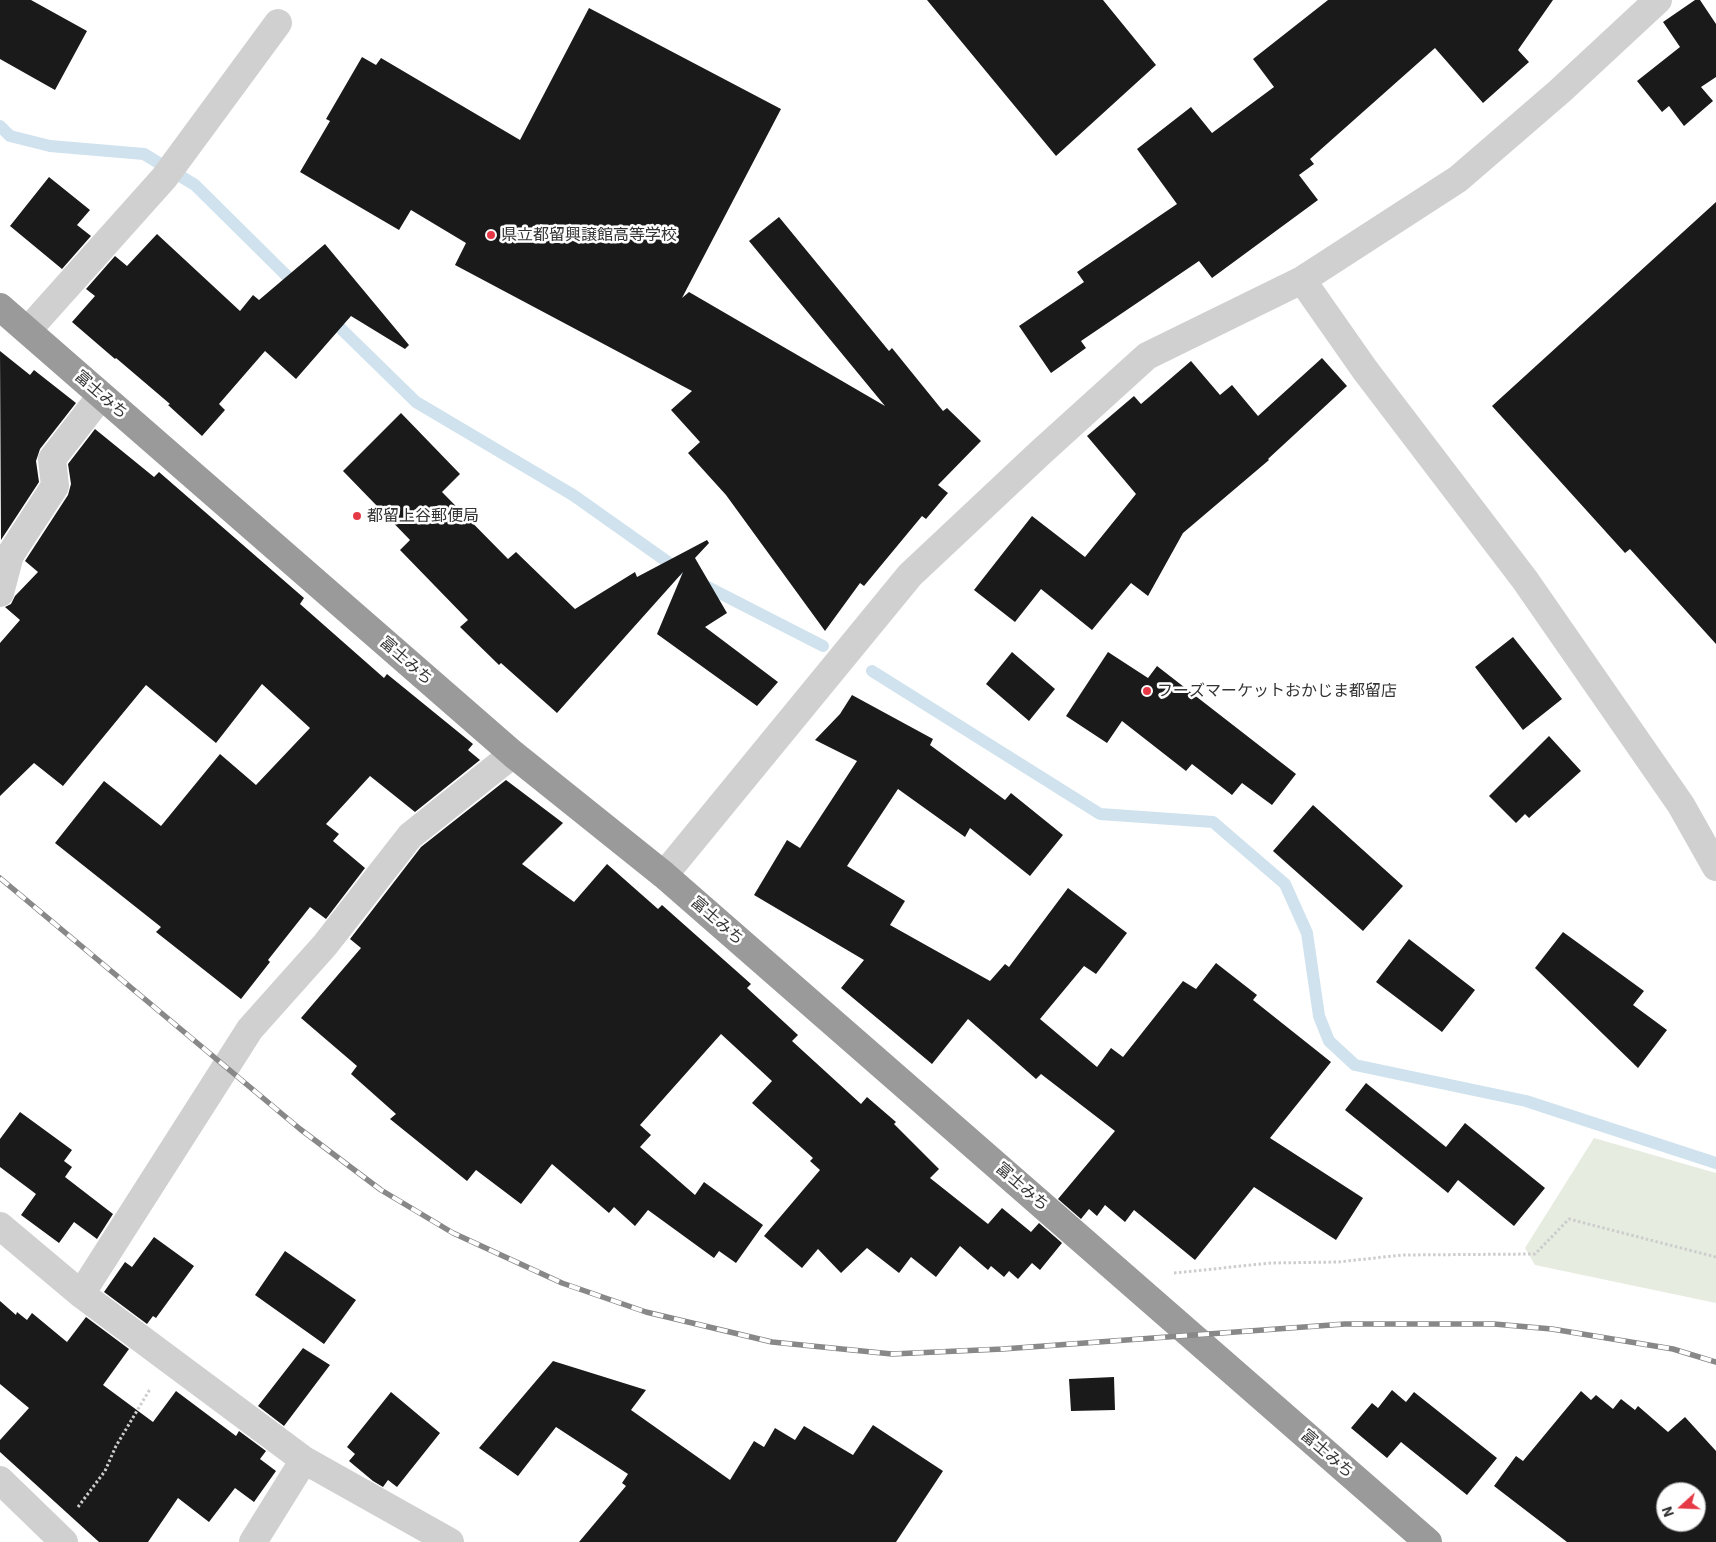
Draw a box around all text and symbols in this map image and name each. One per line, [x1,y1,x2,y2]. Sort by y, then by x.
place label: 県立都留興譲館高等学校 [501,225,677,245]
marker: 県立都留興譲館高等学校 [485,229,497,241]
street label: 富士みち [71,367,131,423]
place label: 都留上谷郵便局 [367,506,479,526]
marker: 都留上谷郵便局 [351,510,363,522]
street label: 富士みち [376,633,436,689]
place label: フーズマーケットおかじま都留店 [1157,681,1397,701]
marker: フーズマーケットおかじま都留店 [1141,685,1153,697]
street label: 富士みち [687,893,747,949]
street label: 富士みち [992,1159,1052,1215]
street label: 富士みち [1297,1426,1357,1482]
north arrow [1656,1482,1706,1532]
text: N [1658,1504,1678,1520]

